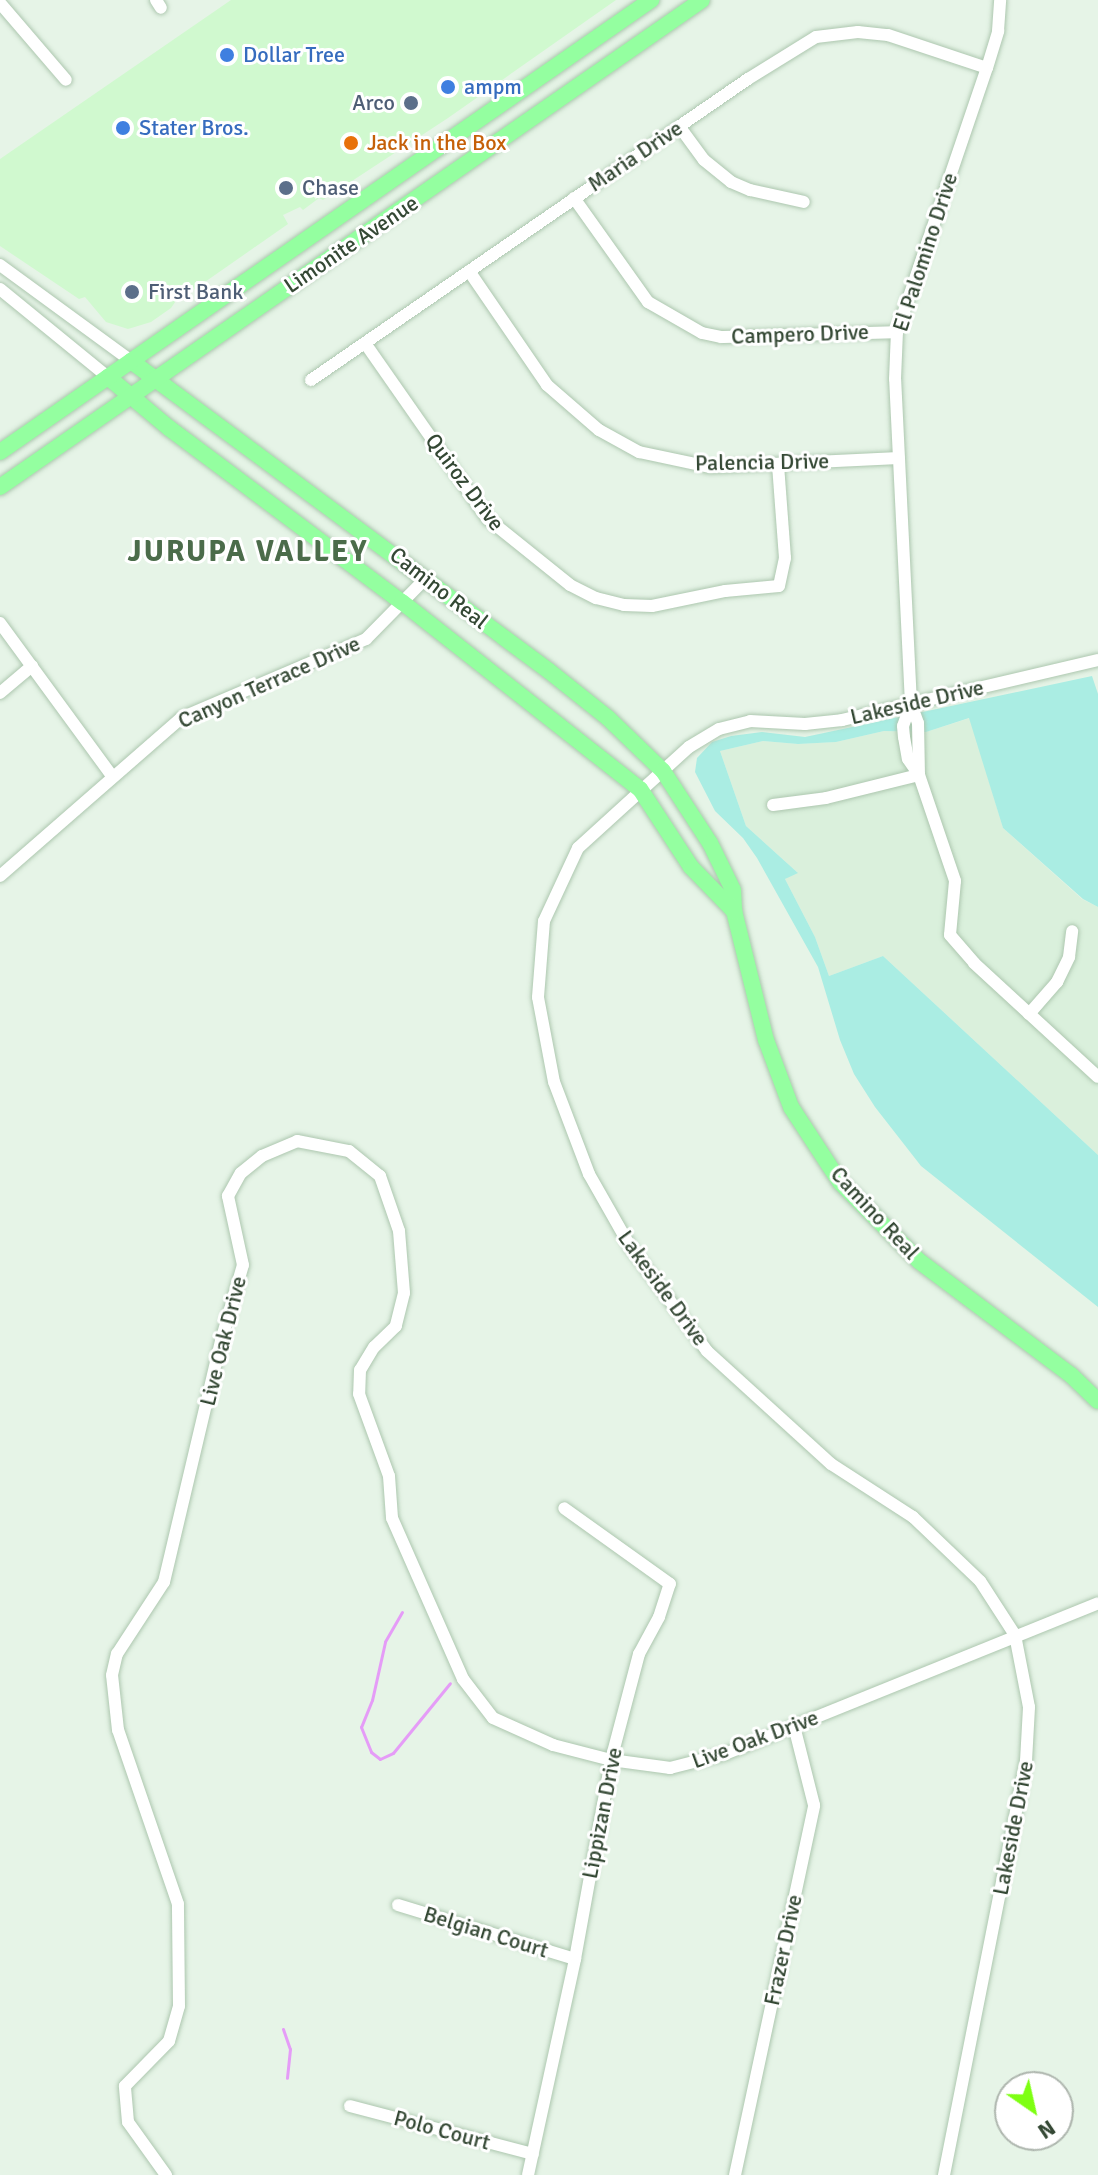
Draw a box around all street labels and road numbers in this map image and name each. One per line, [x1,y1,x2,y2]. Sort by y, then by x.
street label: Maria Drive [583,115,687,197]
street label: El Palomino Drive [887,169,963,335]
street label: Limonite Avenue [279,189,423,299]
street label: Campero Drive [731,318,869,350]
street label: Quiroz Drive [420,428,510,536]
street label: Palencia Drive [695,448,829,476]
street label: Camino Real [385,541,493,635]
street label: Canyon Terrace Drive [174,630,364,734]
street label: Lakeside Drive [848,674,986,730]
street label: Camino Real [825,1161,925,1265]
street label: Lakeside Drive [612,1225,714,1351]
street label: Live Oak Drive [194,1273,252,1409]
street label: Live Oak Drive [688,1704,822,1774]
street label: Lippizan Drive [576,1745,628,1881]
street label: Lakeside Drive [987,1759,1039,1897]
street label: Frazer Drive [758,1892,808,2008]
street label: Belgian Court [420,1901,552,1963]
street label: Polo Court [391,2104,493,2156]

